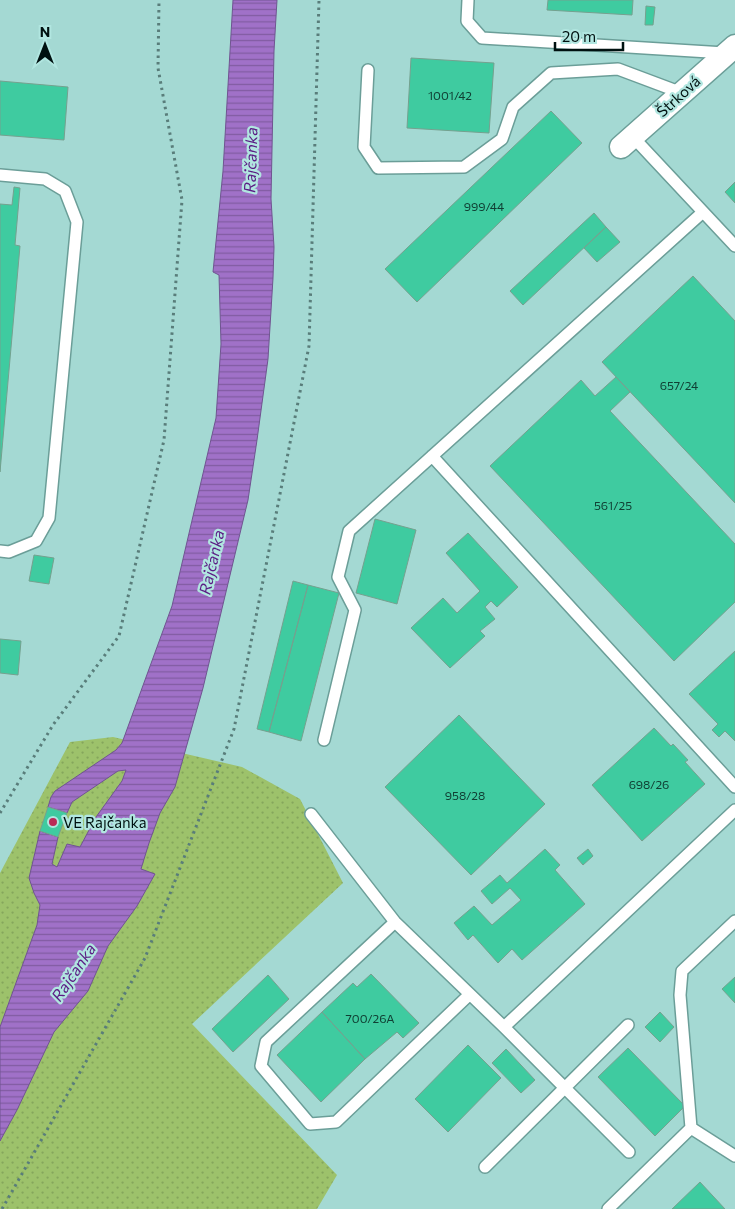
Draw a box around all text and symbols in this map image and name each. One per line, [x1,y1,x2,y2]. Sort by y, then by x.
north arrow [20,20,70,70]
scale bar [555,20,622,52]
text: N [40,23,50,40]
text: 20 m [562,27,596,45]
street label: Štrková [652,71,704,120]
house number: 1001/42 [428,88,472,102]
water label: Rajčanka [239,127,261,193]
house number: 999/44 [464,199,504,213]
house number: 657/24 [660,378,698,392]
house number: 561/25 [594,498,632,512]
water label: Rajčanka [194,528,228,596]
house number: 698/26 [629,777,669,791]
house number: 958/28 [445,788,485,802]
place label: VE Rajčanka [63,813,147,831]
marker: VE Rajčanka [47,816,59,828]
water label: Rajčanka [47,940,99,1004]
house number: 700/26A [346,1011,394,1025]

